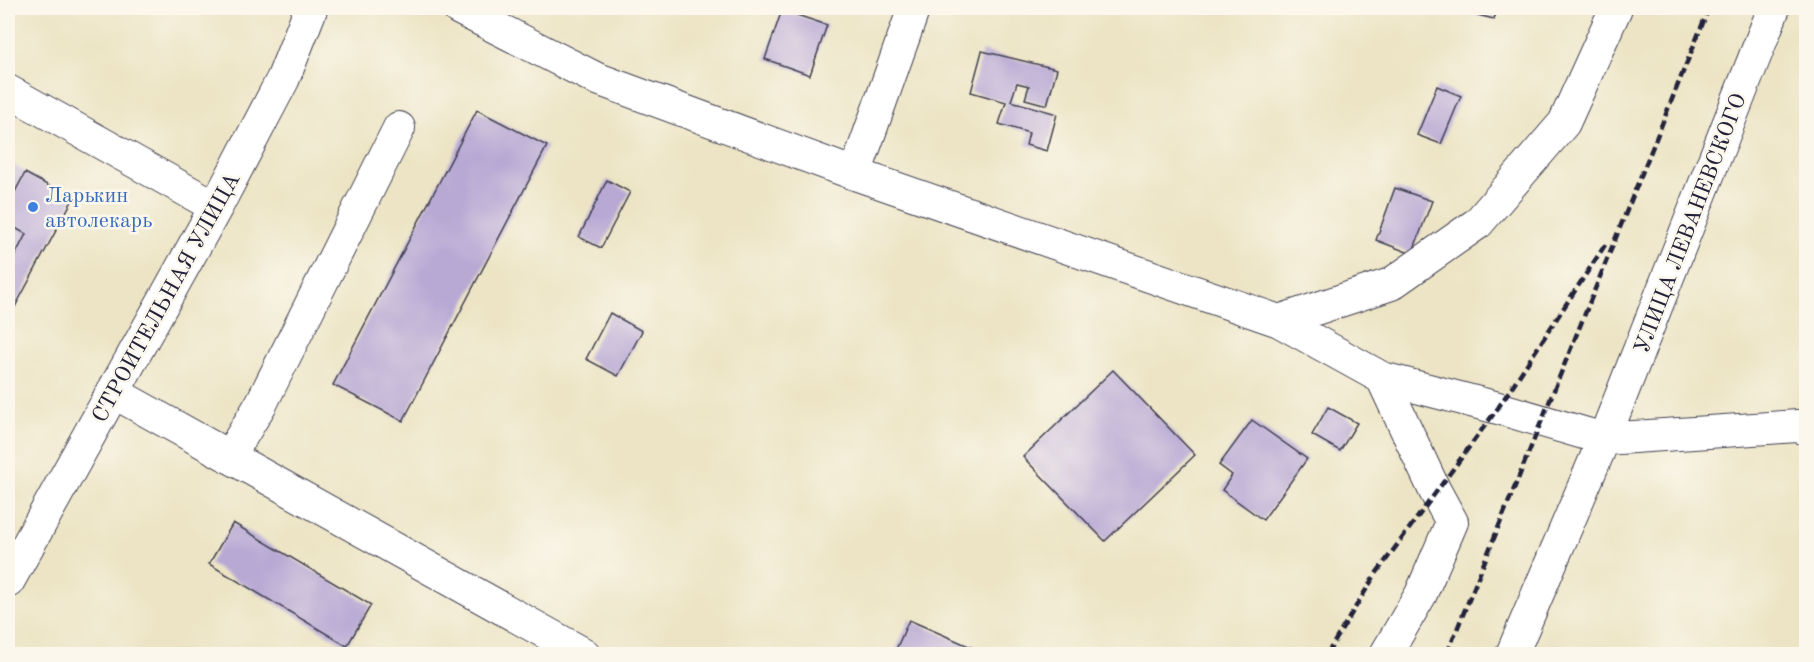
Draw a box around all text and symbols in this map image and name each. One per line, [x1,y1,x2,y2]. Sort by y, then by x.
street label: УЛИЦА ЛЕВАНЕВСКОГО [1631,91,1751,357]
street label: СТРОИТЕЛЬНАЯ УЛИЦА [89,169,245,426]
place label: Ларькин автолекарь [45,185,153,232]
marker: Ларькин автолекарь [26,200,40,214]

